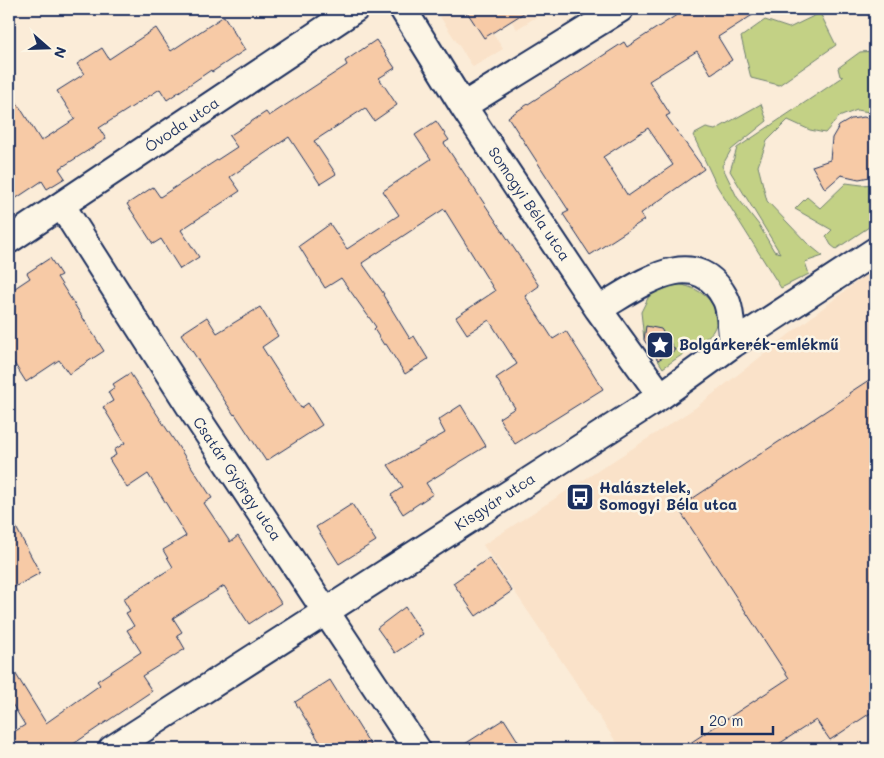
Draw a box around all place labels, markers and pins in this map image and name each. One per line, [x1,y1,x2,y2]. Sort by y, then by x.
place icon: Bolgárkerék-emlékmű [645,330,675,360]
place label: Bolgárkerék-emlékmű [679,334,839,354]
place label: Halásztelek, Somogyi Béla utca [599,477,737,514]
bus stop icon: Halásztelek, Somogyi Béla utca [565,482,595,512]

